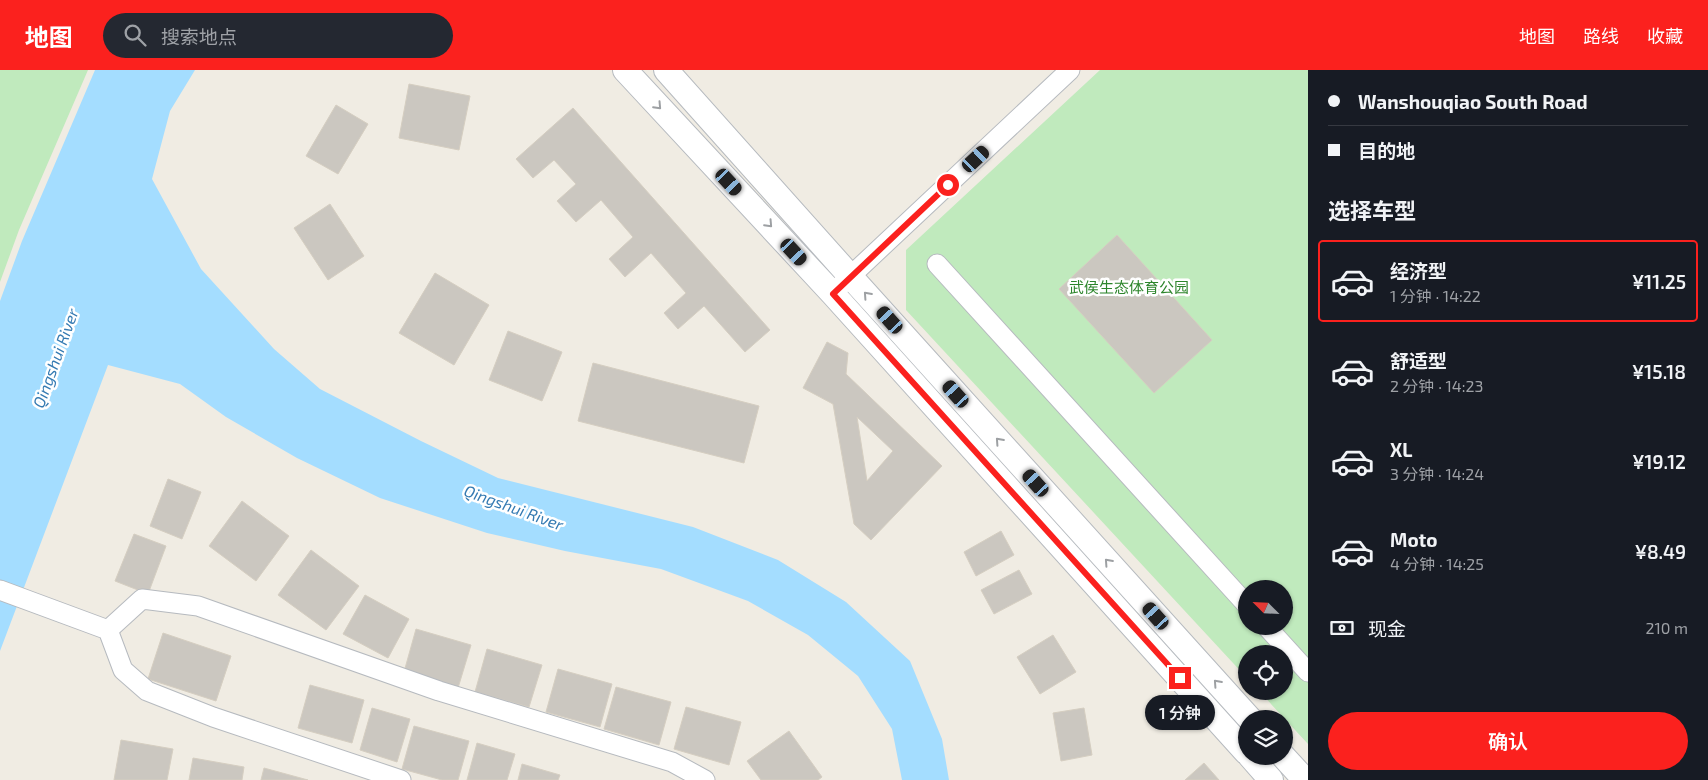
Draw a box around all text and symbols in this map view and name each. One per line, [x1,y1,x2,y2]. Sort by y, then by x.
search box [103,13,453,58]
icon: search [121,21,149,49]
text: 地图 [25,22,73,51]
text: 搜索地点 [161,25,237,48]
text: 地图 [1519,25,1555,47]
text: 路线 [1583,25,1619,47]
text: 收藏 [1647,25,1683,47]
text: Wanshouqiao South Road [1358,90,1588,113]
one-way arrow [652,100,661,109]
text: 目的地 [1358,139,1415,162]
car [959,143,992,175]
car [713,166,744,198]
route start [937,174,959,196]
text: 选择车型 [1328,197,1416,223]
one-way arrow [763,219,772,228]
car [778,236,809,268]
icon: car [1330,259,1375,304]
text: 经济型 [1390,259,1447,282]
text: ¥11.25 [1632,270,1686,293]
park label: 武侯生态体育公园 [1069,278,1189,296]
text: 1 分钟 · 14:22 [1390,286,1481,305]
one-way arrow [863,291,872,300]
car [874,304,905,336]
water label: Qingshui River [28,305,83,411]
icon: car [1330,349,1375,394]
text: 舒适型 [1390,349,1447,372]
text: ¥15.18 [1632,360,1686,383]
text: 2 分钟 · 14:23 [1390,376,1483,395]
car [940,378,971,410]
one-way arrow [996,438,1005,447]
text: XL [1390,438,1412,461]
icon: car [1330,439,1375,484]
text: ¥19.12 [1632,450,1686,473]
text: 3 分钟 · 14:24 [1390,464,1484,483]
car [1020,467,1051,499]
water label: Qingshui River [461,480,567,535]
text: Moto [1390,528,1438,551]
icon: car [1330,529,1375,574]
text: ¥8.49 [1635,540,1686,563]
text: 4 分钟 · 14:25 [1390,554,1484,573]
one-way arrow [1105,559,1114,568]
north arrow [1238,580,1292,635]
map controls [1238,580,1293,765]
car [1140,600,1171,632]
icon: cash [1328,614,1356,642]
text: 现金 [1368,617,1406,640]
text: 210 m [1645,618,1688,637]
button: locate [1238,645,1293,700]
route end [1169,667,1191,689]
one-way arrow [1214,679,1223,688]
callout: 1 分钟 [1145,696,1215,730]
text: 1 分钟 [1159,703,1201,722]
button: layers [1238,710,1293,765]
button: 确认 [1328,712,1688,770]

